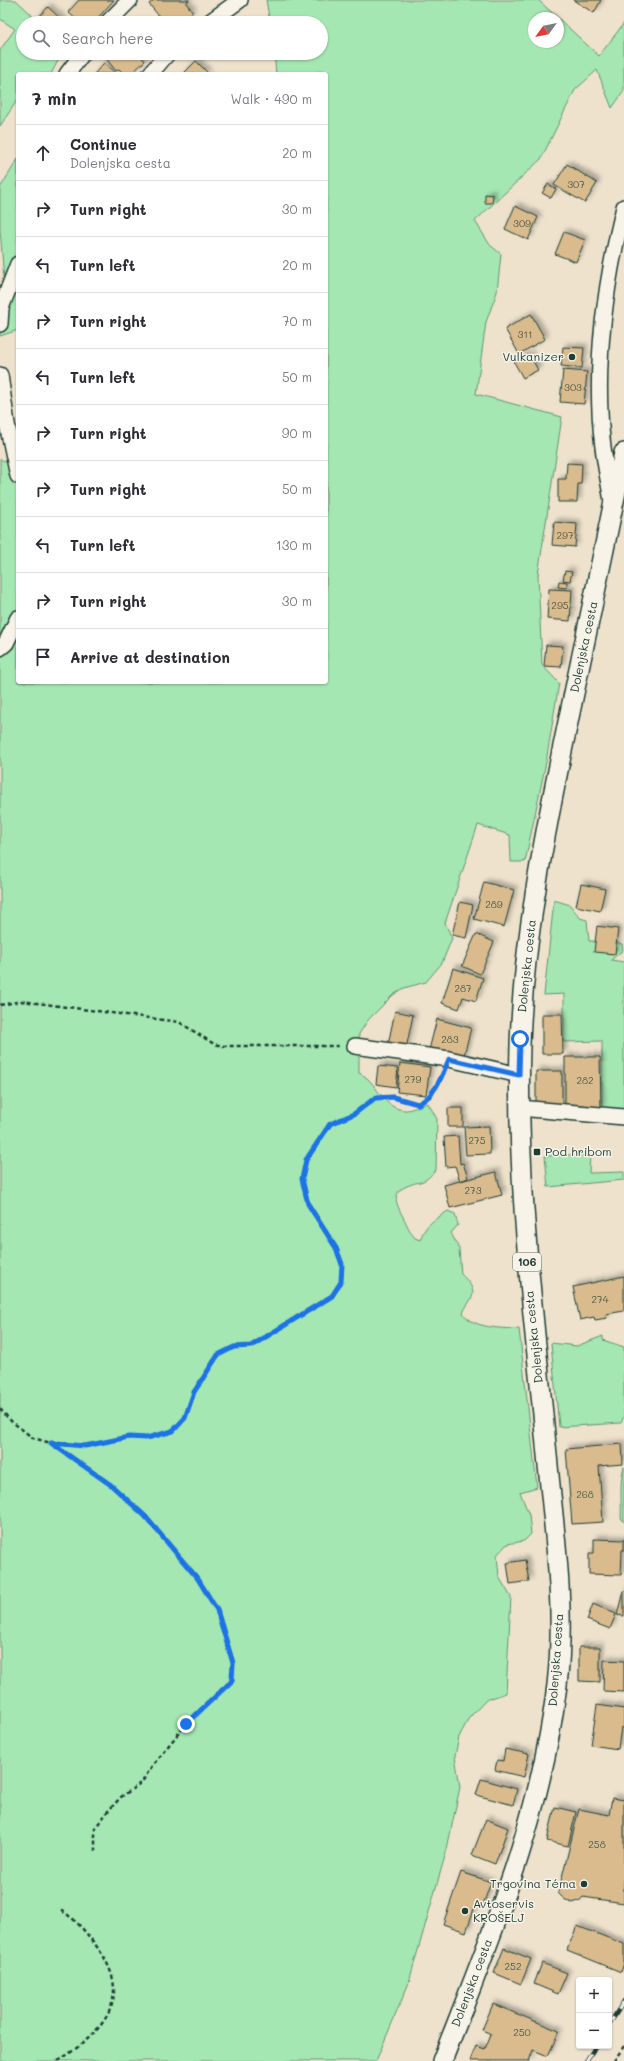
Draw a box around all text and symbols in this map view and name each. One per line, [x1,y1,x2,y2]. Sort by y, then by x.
north arrow [528,12,564,48]
search box [16,16,328,60]
icon: search [30,27,52,49]
text: Search here [62,28,153,48]
text: 7 min [32,87,77,109]
text: Walk · 490 m [230,90,312,107]
text: Continue [70,134,137,154]
icon: ahead [32,142,54,164]
text: 20 m [282,144,312,161]
text: Dolenjska cesta [70,154,171,171]
house number: 307 [567,177,585,191]
icon: right [32,198,54,220]
text: Turn right [70,199,147,219]
text: 30 m [282,200,312,217]
house number: 309 [513,216,531,230]
icon: left [32,254,54,276]
text: Turn left [70,255,135,275]
text: 20 m [282,256,312,273]
icon: right [32,310,54,332]
text: Turn right [70,311,147,331]
text: 70 m [282,312,312,329]
house number: 311 [518,327,532,341]
place label: Vulkanizer [502,348,564,364]
marker: Vulkanizer [567,352,577,362]
icon: left [32,366,54,388]
text: Turn left [70,367,135,387]
text: 50 m [282,368,312,385]
house number: 303 [564,380,582,394]
icon: right [32,422,54,444]
text: Turn right [70,423,147,443]
text: 90 m [282,424,312,441]
icon: right [32,478,54,500]
text: Turn right [70,479,147,499]
text: 50 m [282,480,312,497]
house number: 297 [556,528,574,542]
icon: left [32,534,54,556]
text: Turn left [70,535,135,555]
text: 130 m [276,536,312,553]
icon: right [32,590,54,612]
text: Turn right [70,591,147,611]
text: 30 m [282,592,312,609]
house number: 295 [551,598,569,612]
street label: Dolenjska cesta [566,600,601,694]
icon: arrive [32,646,54,668]
text: Arrive at destination [70,647,230,667]
house number: 289 [485,897,503,911]
street label: Dolenjska cesta [513,919,539,1013]
house number: 287 [454,981,472,995]
route start [511,1030,529,1048]
house number: 283 [441,1032,459,1046]
house number: 279 [404,1072,422,1086]
house number: 282 [576,1073,594,1087]
house number: 275 [469,1133,486,1147]
place label: Pod hribom [545,1143,612,1159]
marker: Pod hribom [532,1147,542,1157]
house number: 273 [465,1183,482,1197]
road number: 106 [513,1253,541,1271]
street label: Dolenjska cesta [520,1290,546,1384]
house number: 274 [592,1292,609,1306]
house number: 268 [576,1487,594,1501]
street label: Dolenjska cesta [544,1613,566,1707]
route end [177,1715,195,1733]
house number: 258 [588,1837,606,1851]
place label: Trgovina Téma [490,1875,576,1891]
marker: Trgovina Téma [579,1879,589,1889]
place label: Avtoservis KROŠELJ [473,1895,534,1925]
marker: Avtoservis KROŠELJ [460,1906,470,1916]
street label: Dolenjska cesta [447,1936,495,2029]
house number: 252 [505,1959,521,1973]
map controls [576,1977,612,2049]
button: + [576,1977,612,2013]
button: − [576,2013,612,2049]
house number: 250 [513,2025,531,2039]

